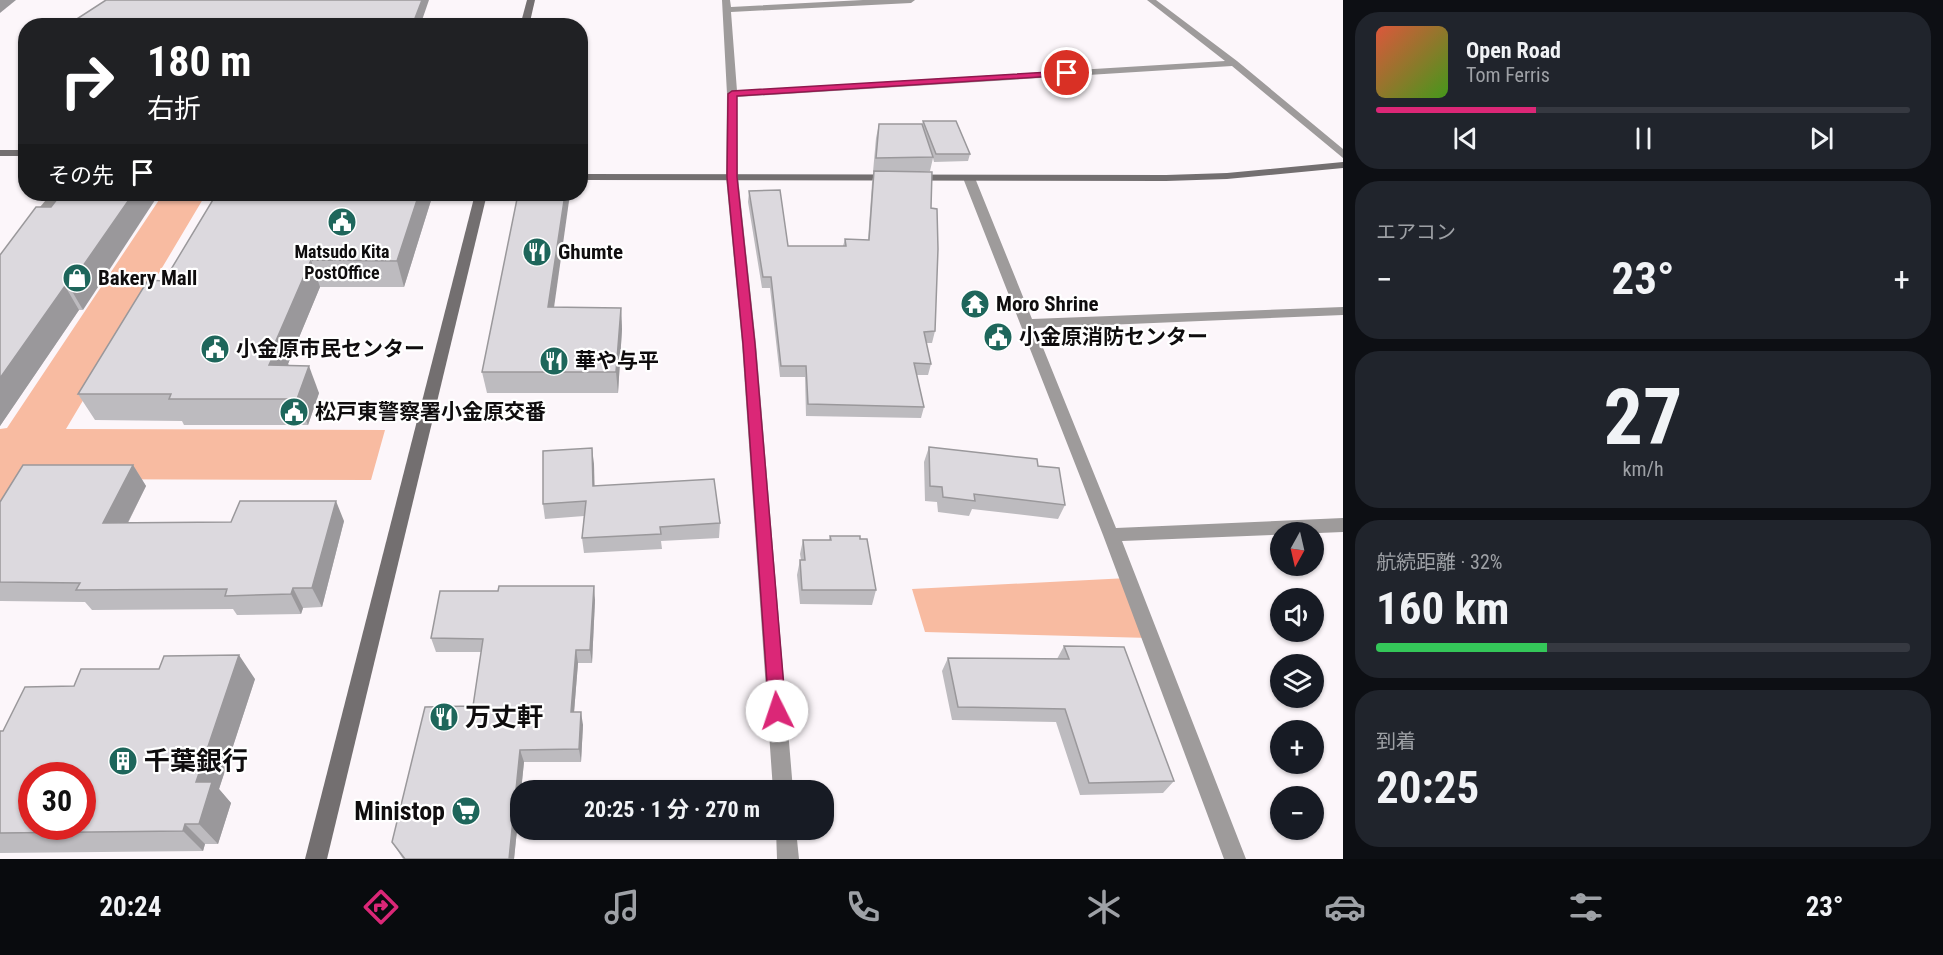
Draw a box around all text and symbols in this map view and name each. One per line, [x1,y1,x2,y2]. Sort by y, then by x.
text: 180 m [147,37,252,86]
text: Open Road [1466,38,1561,63]
icon: right [48,42,126,120]
pin [1041,47,1092,98]
icon: arrive [1050,56,1083,89]
text: Tom Ferris [1466,63,1550,87]
text: 右折 [147,93,201,125]
icon: previous [1449,122,1482,155]
icon: pause [1627,122,1660,155]
icon: next [1805,122,1838,155]
icon: arrive [126,156,159,189]
text: その先 [48,163,114,188]
public building icon: Matsudo Kita PostOffice [326,206,358,238]
text: エアコン [1376,220,1456,244]
restaurant icon: Ghumte [521,236,553,268]
place label: Ghumte [558,240,623,264]
place label: Matsudo Kita PostOffice [294,241,390,283]
text: 23° [1612,252,1675,305]
text: − [1376,260,1393,299]
text: + [1894,260,1910,299]
shop icon: Bakery Mall [61,262,93,294]
place label: Bakery Mall [98,266,197,290]
temple icon: Moro Shrine [959,288,991,320]
place label: Moro Shrine [996,292,1099,316]
public building icon: 小金原消防センター [982,321,1014,353]
place label: 小金原消防センター [1019,325,1208,349]
public building icon: 小金原市民センター [199,333,231,365]
place label: 小金原市民センター [236,337,425,361]
restaurant icon: 華や与平 [538,345,570,377]
place label: 華や与平 [575,349,659,373]
text: 27 [1604,372,1682,463]
public building icon: 松戸東警察署小金原交番 [278,396,310,428]
place label: 松戸東警察署小金原交番 [315,400,546,424]
text: km/h [1622,457,1664,481]
north arrow [1270,522,1324,576]
map controls [1270,522,1324,840]
text: 航続距離 · 32% [1376,550,1502,574]
text: 160 km [1376,582,1509,635]
button: sound [1270,588,1324,642]
button: layers [1270,654,1324,708]
position arrow [745,679,809,743]
restaurant icon: 万丈軒 [428,701,460,733]
place label: 万丈軒 [465,702,543,732]
button: + [1270,720,1324,774]
text: 到着 [1376,729,1416,753]
building icon: 千葉銀行 [107,745,139,777]
place label: 千葉銀行 [144,746,248,776]
text: 20:25 [1376,761,1479,814]
speed limit sign: 30 [18,762,96,840]
button: − [1270,786,1324,840]
supermarket icon: Ministop [450,795,482,827]
place label: Ministop [354,796,445,826]
text: 20:25 · 1 分 · 270 m [584,797,760,822]
icon: directions [360,886,402,928]
icon: music [601,886,643,928]
icon: phone [842,886,884,928]
icon: climate [1083,886,1125,928]
icon: car [1324,886,1366,928]
icon: filters [1565,886,1607,928]
text: 20:24 [99,891,161,923]
text: 23° [1806,891,1843,923]

